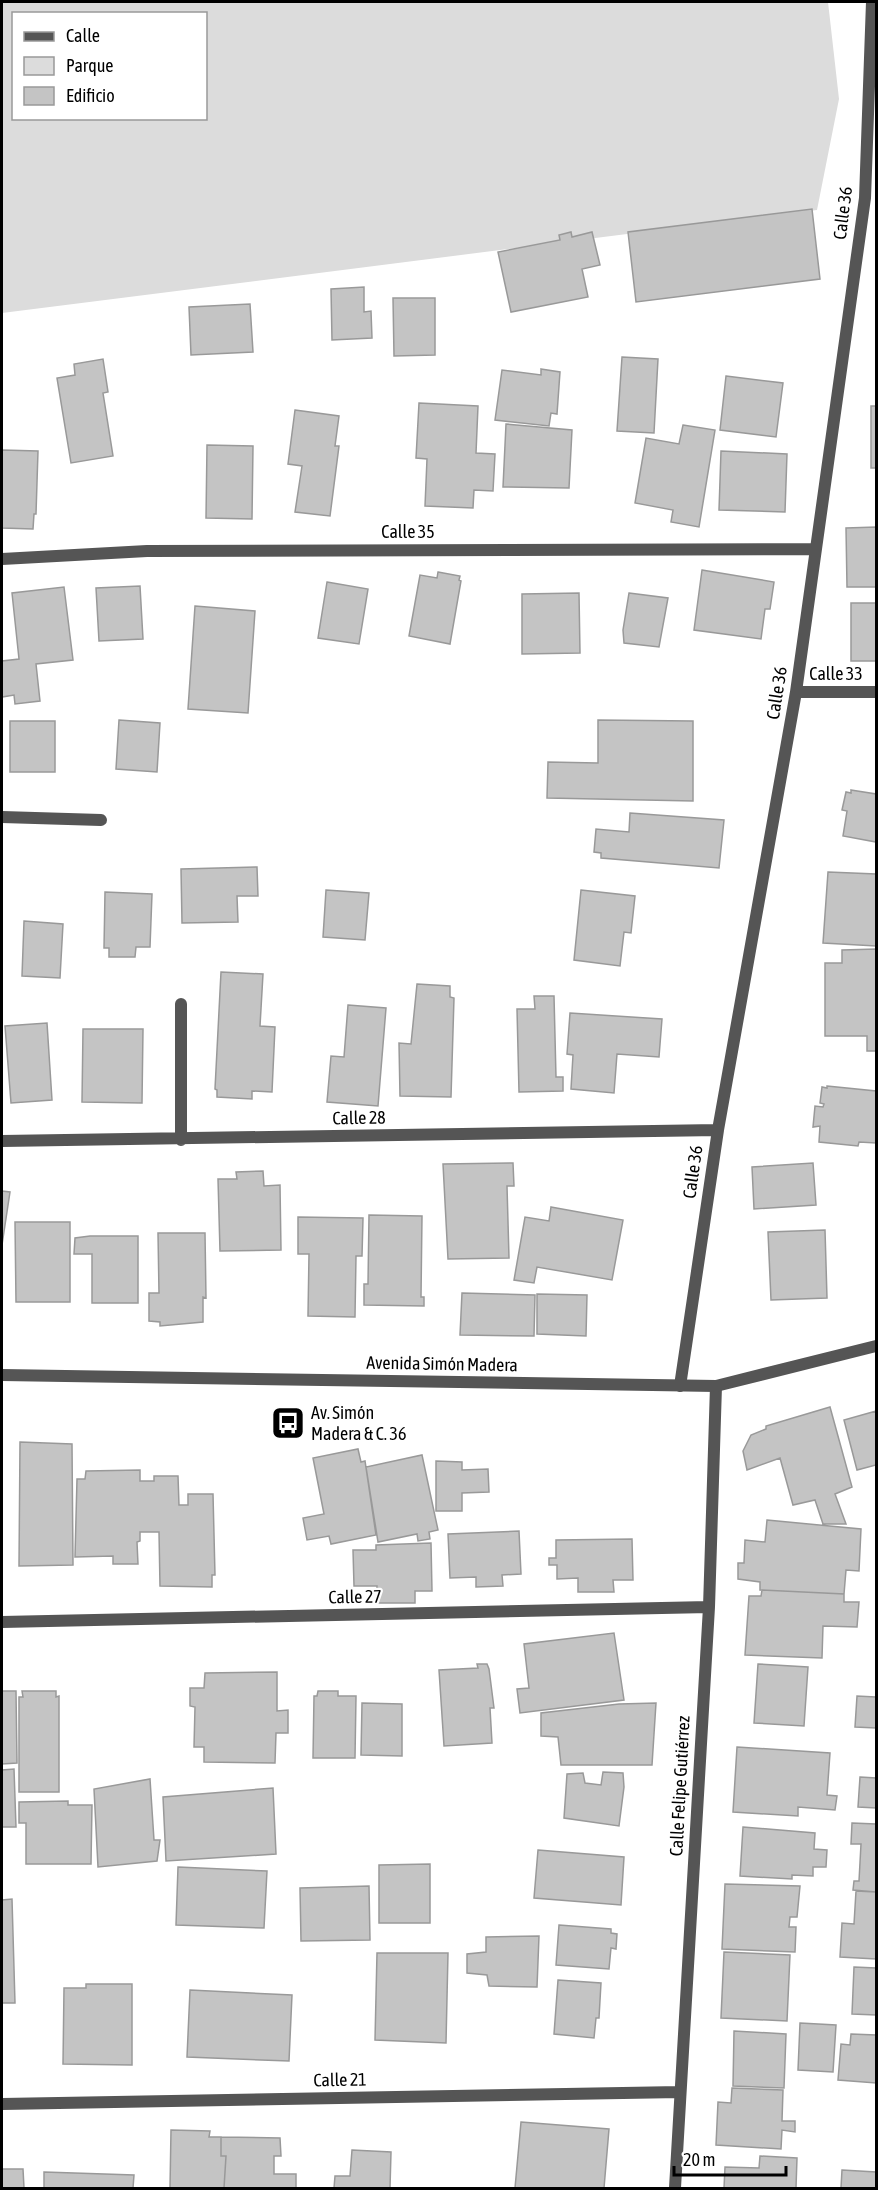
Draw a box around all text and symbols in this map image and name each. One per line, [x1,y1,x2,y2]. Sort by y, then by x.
legend [12,12,207,120]
text: Calle [66,25,100,46]
text: Parque [66,55,114,76]
text: Edificio [66,85,115,106]
street label: Calle 36 [829,185,856,241]
street label: Calle 35 [381,521,435,542]
street label: Calle 33 [809,663,863,684]
street label: Calle 36 [762,665,791,721]
street label: Calle 28 [332,1107,386,1128]
street label: Calle 36 [678,1144,707,1200]
street label: Avenida Simón Madera [366,1352,518,1375]
place label: Av. Simón Madera & C. 36 [311,1402,406,1444]
bus stop icon: Av. Simón Madera & C. 36 [270,1405,306,1441]
street label: Calle 27 [328,1586,382,1607]
street label: Calle Felipe Gutiérrez [665,1715,694,1857]
street label: Calle 21 [313,2069,367,2090]
scale bar [674,2139,786,2177]
text: 20 m [683,2149,715,2170]

